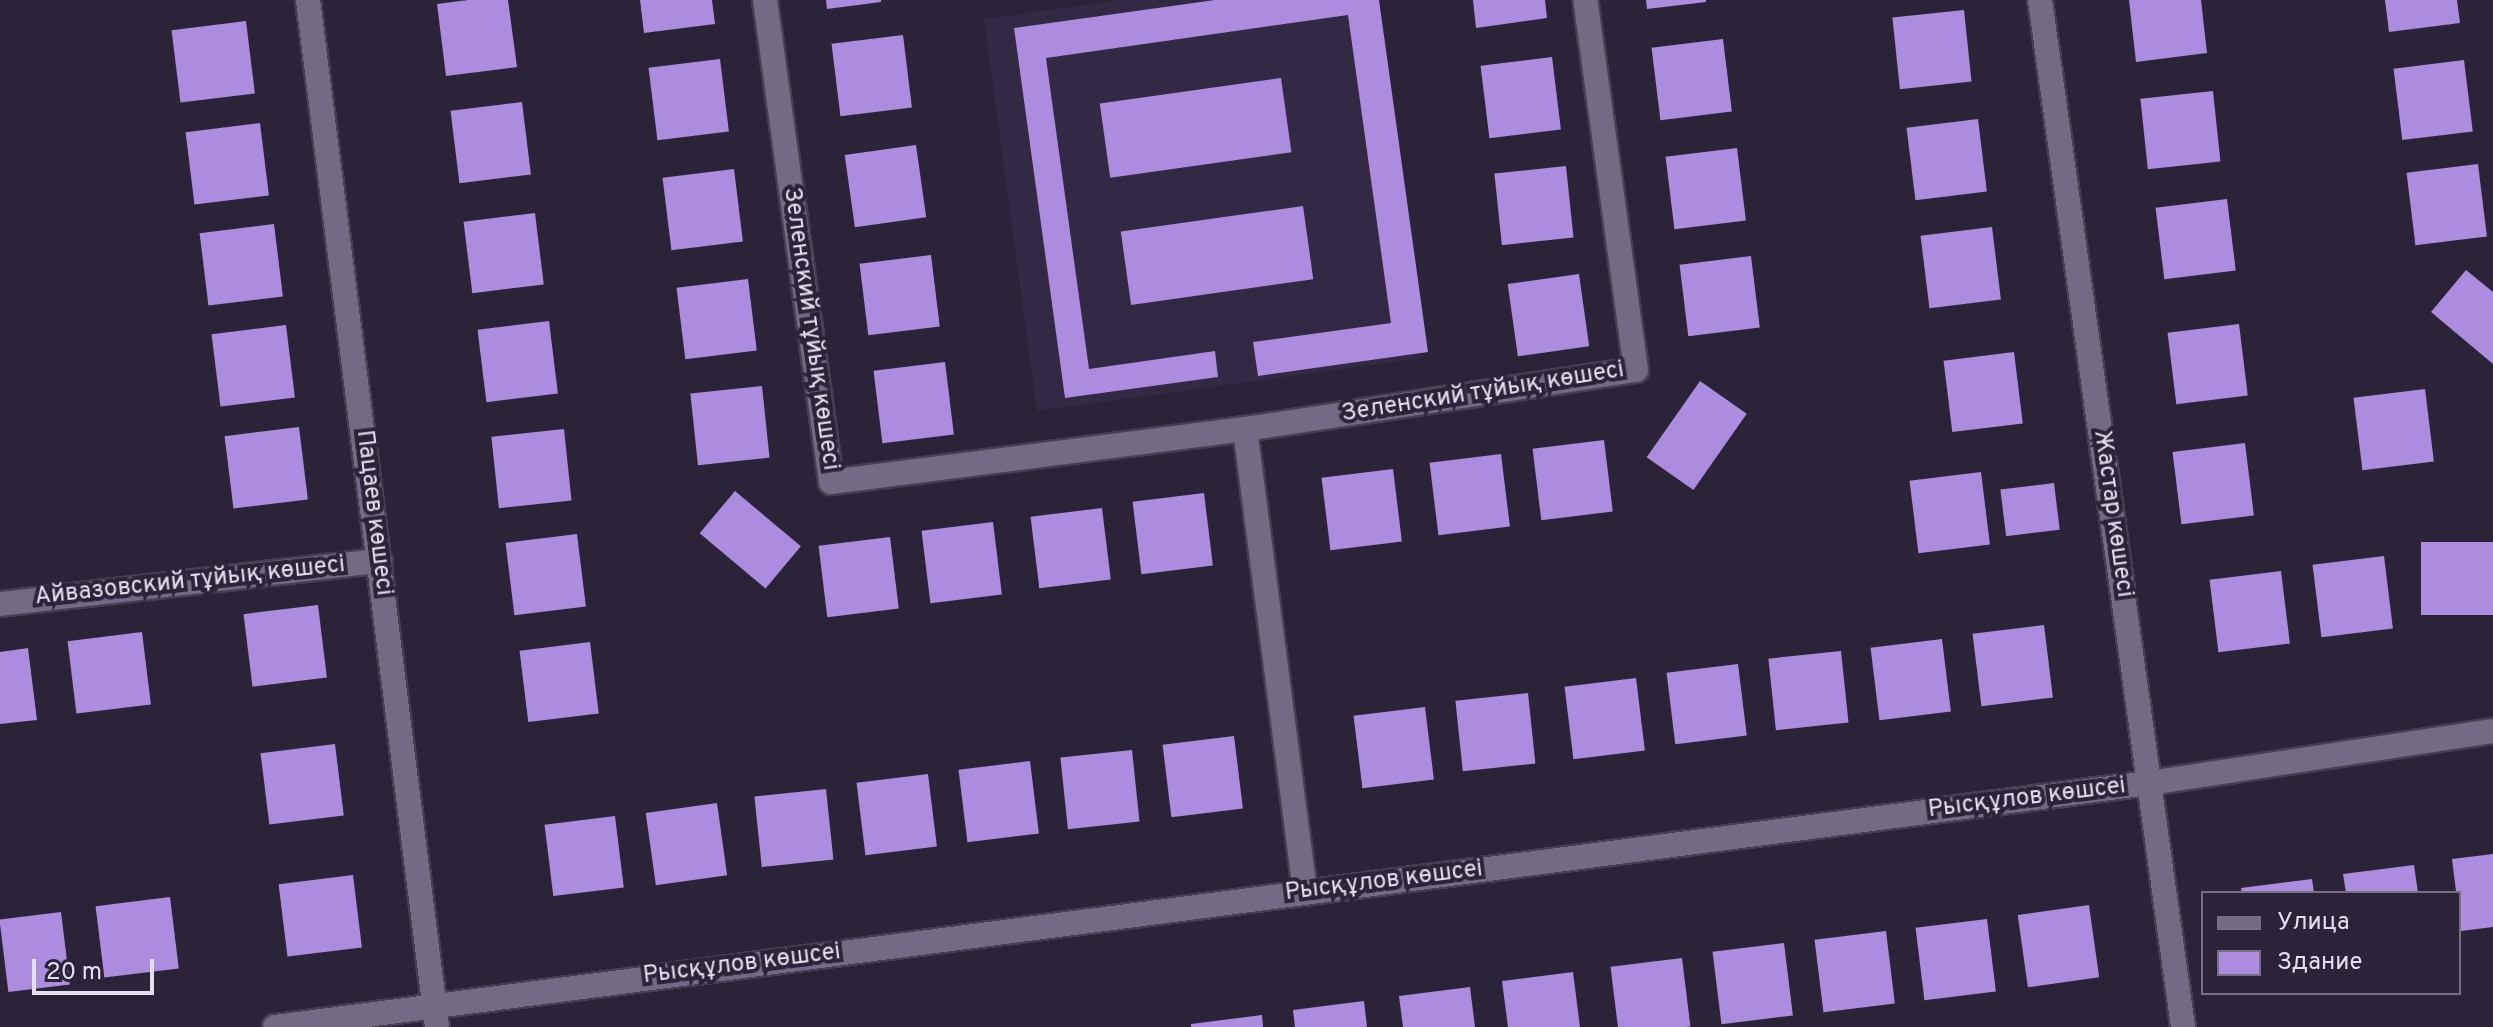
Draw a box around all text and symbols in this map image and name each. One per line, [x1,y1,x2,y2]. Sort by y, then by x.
street label: Зеленский тұйық көшесі [776,186,844,472]
street label: Зеленский тұйық көшесі [1340,356,1626,430]
street label: Жастар көшесі [2086,428,2138,600]
street label: Пацаев көшесі [349,429,397,597]
street label: Айвазовский тұйық көшесі [33,551,347,613]
street label: Рысқұлов көшсеі [1927,773,2127,825]
street label: Рысқұлов көшсеі [1284,856,1484,908]
legend [2201,891,2461,995]
text: Улица [2277,908,2350,938]
street label: Рысқұлов көшсеі [642,939,842,991]
scale bar [36,943,158,993]
text: Здание [2277,948,2363,978]
text: 20 m [46,958,102,988]

